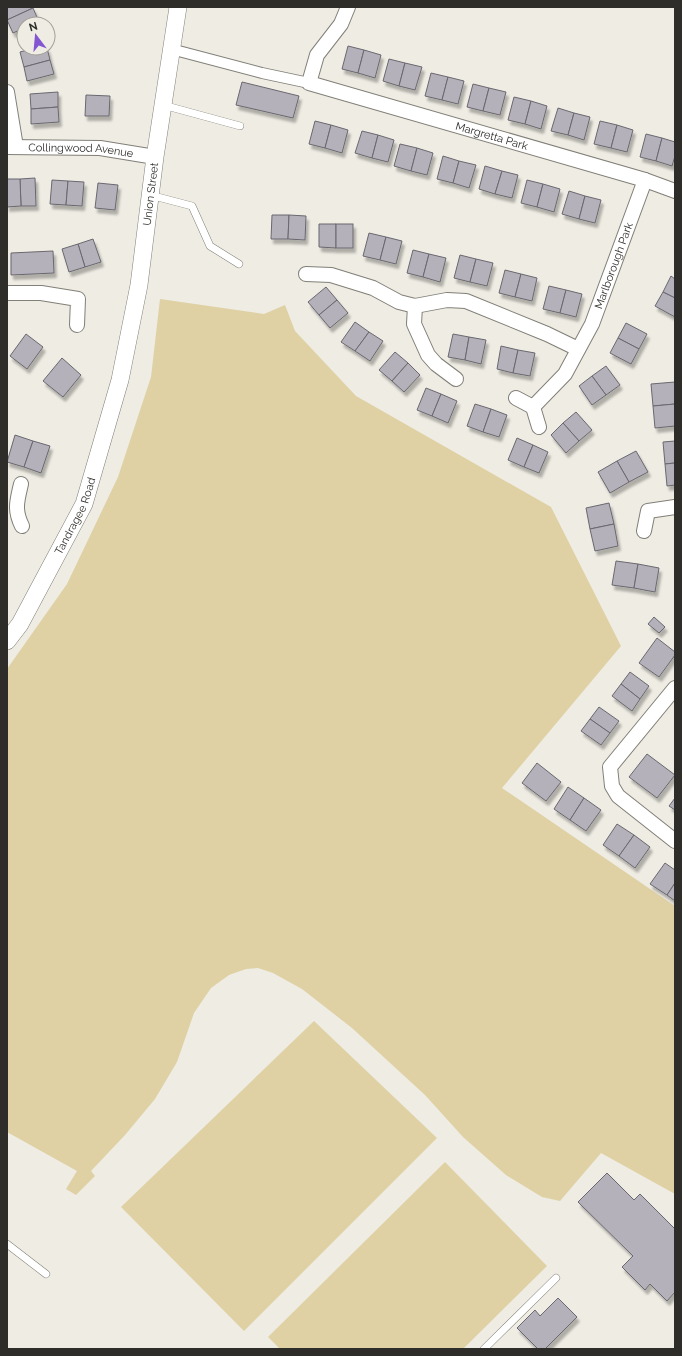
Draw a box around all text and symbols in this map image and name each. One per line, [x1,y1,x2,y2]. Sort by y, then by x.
north arrow [16,16,56,56]
text: N [28,19,39,34]
street label: Margretta Park [454,119,530,152]
street label: Collingwood Avenue [28,141,135,160]
street label: Union Street [140,162,161,226]
street label: Marlborough Park [592,220,635,311]
street label: Tandragee Road [52,476,98,557]

